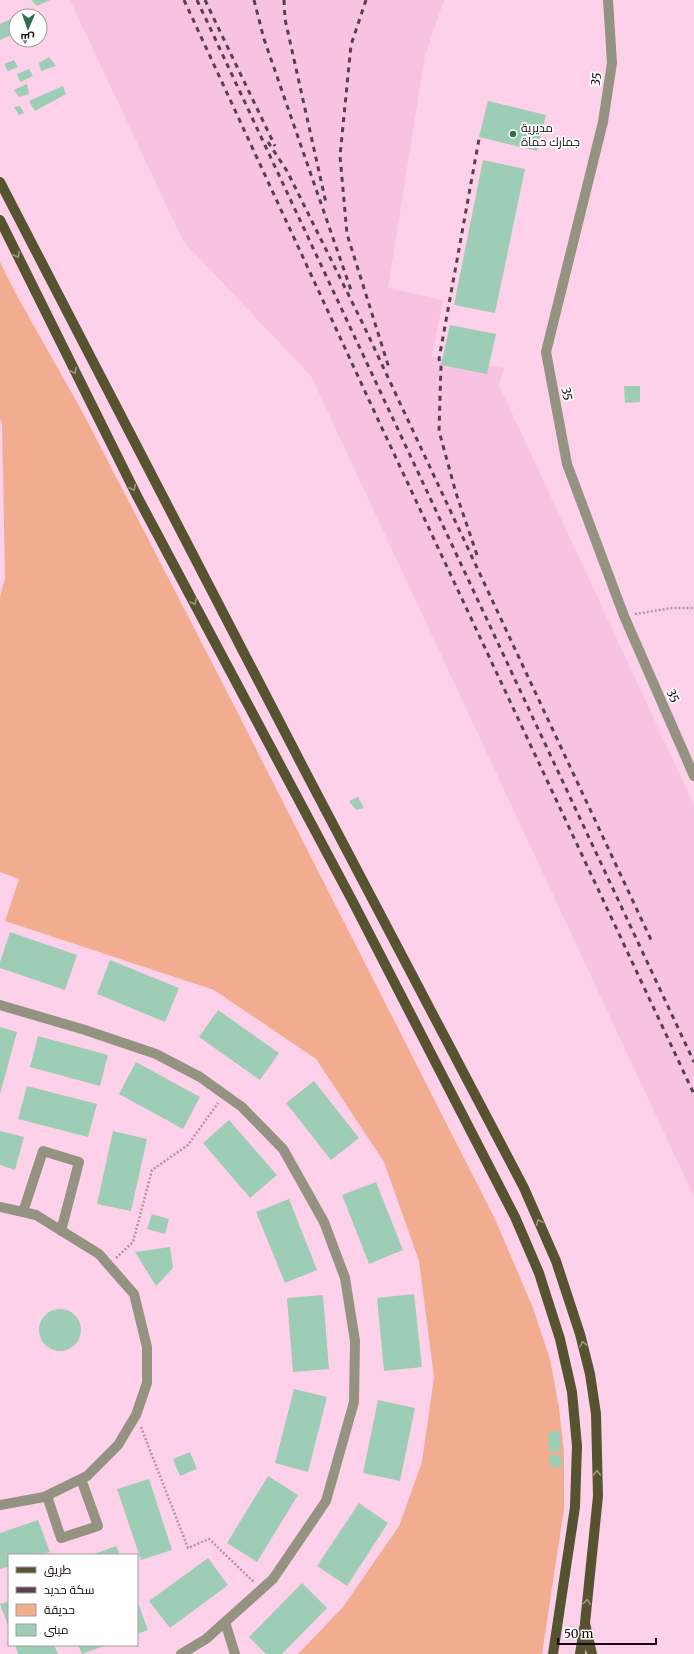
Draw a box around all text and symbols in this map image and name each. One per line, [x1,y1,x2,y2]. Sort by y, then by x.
north arrow [8,8,48,48]
text: ش [20,31,35,45]
street label: 35 [588,71,604,87]
place label: مديرية جمارك حماة [521,120,580,149]
marker: مديرية جمارك حماة [508,129,518,139]
one-way arrow [12,250,20,258]
one-way arrow [69,367,77,375]
street label: 35 [558,386,576,402]
one-way arrow [128,483,136,491]
one-way arrow [190,598,197,605]
street label: 35 [663,687,683,705]
one-way arrow [536,1218,544,1226]
one-way arrow [579,1341,588,1348]
one-way arrow [593,1470,601,1476]
legend [8,1554,138,1646]
text: طريق [44,1562,72,1577]
text: سكة حديد [44,1582,94,1597]
one-way arrow [582,1599,591,1605]
text: حديقة [44,1602,75,1617]
scale bar [558,1620,656,1646]
text: مبنى [44,1622,69,1637]
text: 50 m [564,1626,593,1641]

